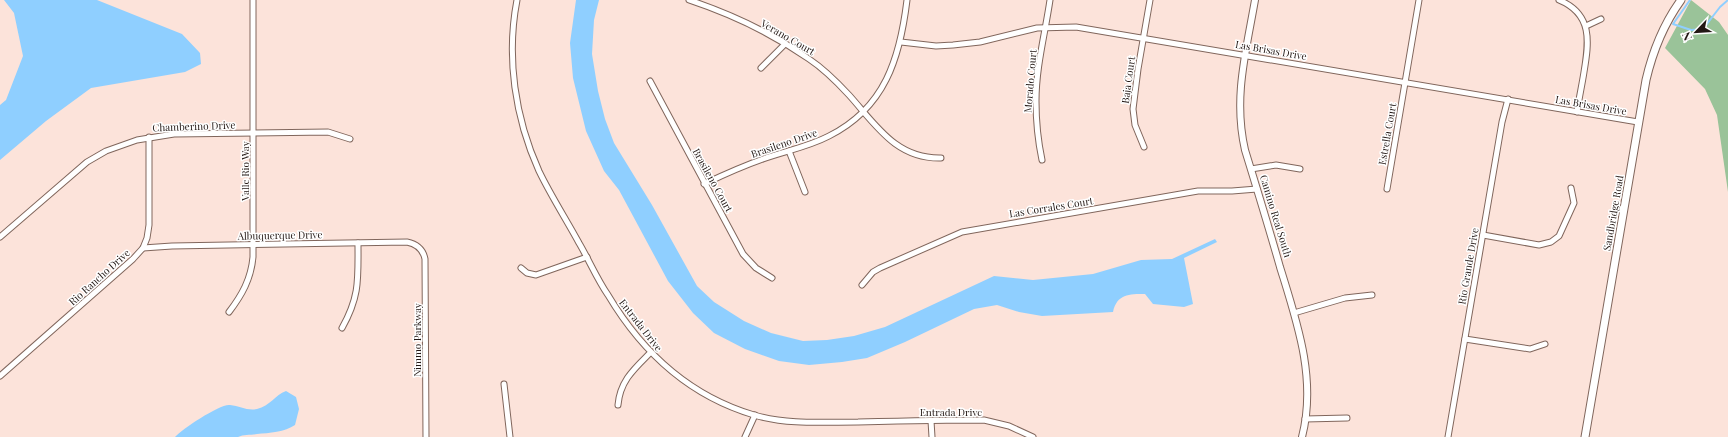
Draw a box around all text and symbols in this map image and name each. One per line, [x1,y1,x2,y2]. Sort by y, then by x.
north arrow [1676,12,1716,52]
street label: Verano Court [758,15,818,58]
text: N [1678,30,1695,43]
street label: Las Brisas Drive [1234,37,1308,63]
street label: Morado Court [1020,48,1040,113]
street label: Baja Court [1118,55,1138,104]
street label: Las Brisas Drive [1554,92,1628,118]
street label: Estrella Court [1375,101,1399,166]
street label: Chamberino Drive [152,118,236,134]
street label: Brasileno Drive [749,125,819,161]
street label: Valle Rio Way [238,141,252,202]
street label: Brasileno Court [690,146,737,215]
street label: Camino Real South [1257,173,1295,259]
street label: Sandbridge Road [1599,174,1627,252]
street label: Las Corrales Court [1008,193,1095,221]
street label: Albuquerque Drive [236,227,323,243]
street label: Rio Grande Drive [1454,227,1482,305]
street label: Rio Rancho Drive [65,246,133,308]
street label: Entrada Drive [616,296,666,354]
street label: Nimmo Parkway [410,303,424,377]
street label: Entrada Drive [920,405,982,419]

